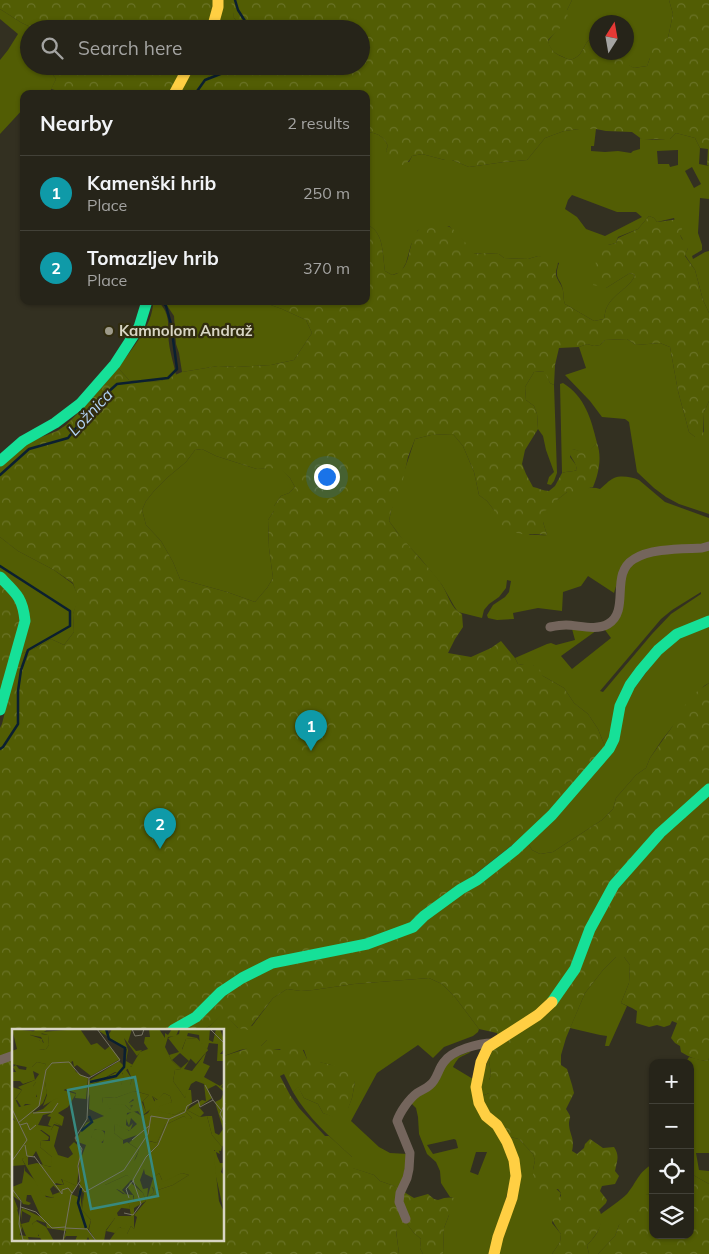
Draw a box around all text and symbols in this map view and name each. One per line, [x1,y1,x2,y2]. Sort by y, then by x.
north arrow [589,15,634,60]
search box [20,20,370,75]
icon: search [38,34,66,62]
text: Search here [78,36,182,60]
text: Nearby [40,110,113,136]
text: 2 results [287,113,350,133]
text: Kamenški hrib [87,171,216,195]
text: 1 [51,183,61,203]
text: 250 m [303,183,350,203]
text: Place [87,195,127,215]
text: Tomazljev hrib [87,246,219,270]
text: 2 [51,258,61,278]
text: 370 m [303,258,350,278]
text: Place [87,270,127,290]
place label: Kamnolom Andraž [119,321,253,340]
marker: Kamnolom Andraž [103,325,115,337]
water label: Ložnica [63,384,117,440]
your location [314,464,340,490]
pin: 1 [295,710,327,751]
pin: 2 [144,808,176,849]
inset map [12,1029,225,1242]
map controls [649,1059,694,1239]
button: + [649,1059,694,1104]
button: − [649,1104,694,1149]
button: locate [649,1149,694,1194]
button: layers [649,1194,694,1239]

